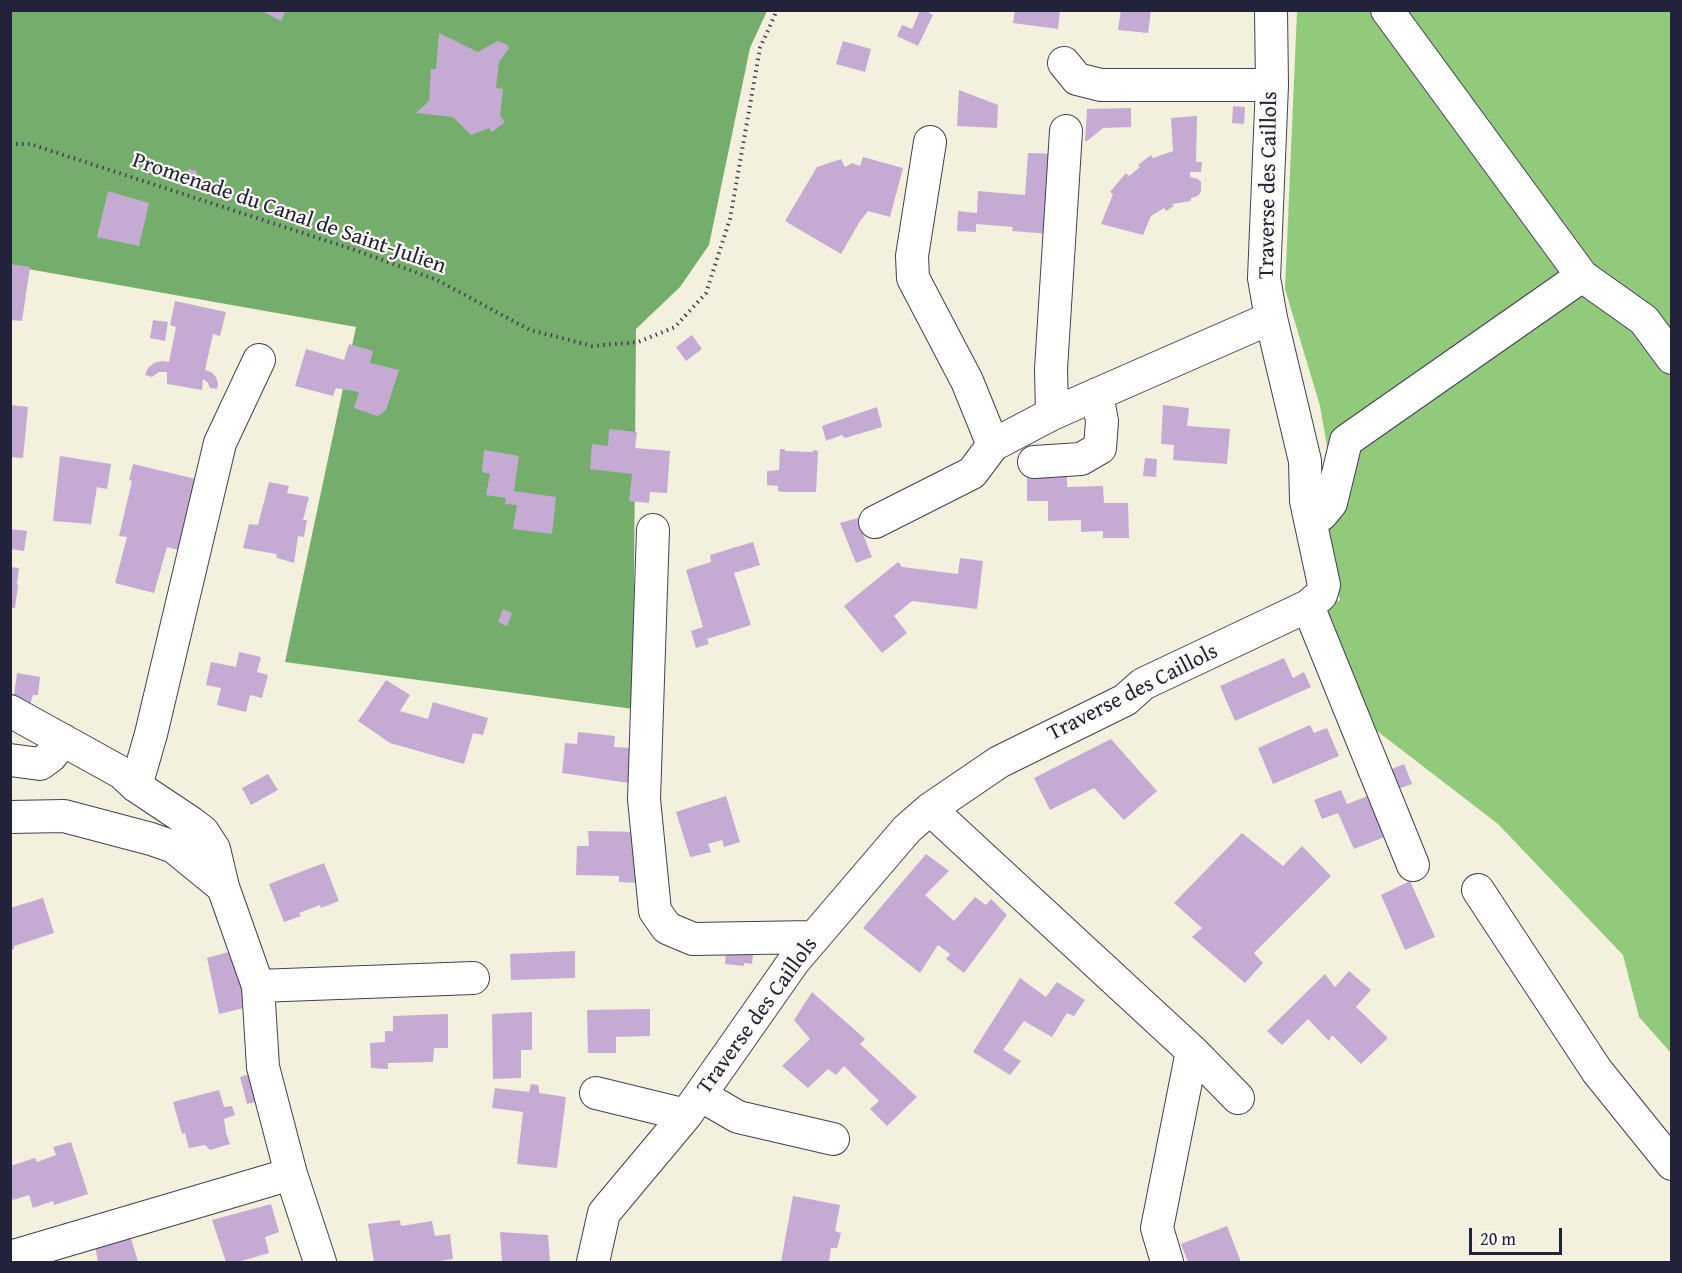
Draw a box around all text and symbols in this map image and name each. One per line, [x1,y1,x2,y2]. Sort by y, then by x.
street label: Traverse des Caillols [1254,91,1284,279]
street label: Promenade du Canal de Saint-Julien [129,148,449,280]
street label: Traverse des Caillols [1043,639,1223,747]
street label: Traverse des Caillols [692,932,824,1100]
scale bar [1472,1216,1565,1254]
text: 20 m [1480,1225,1516,1252]

